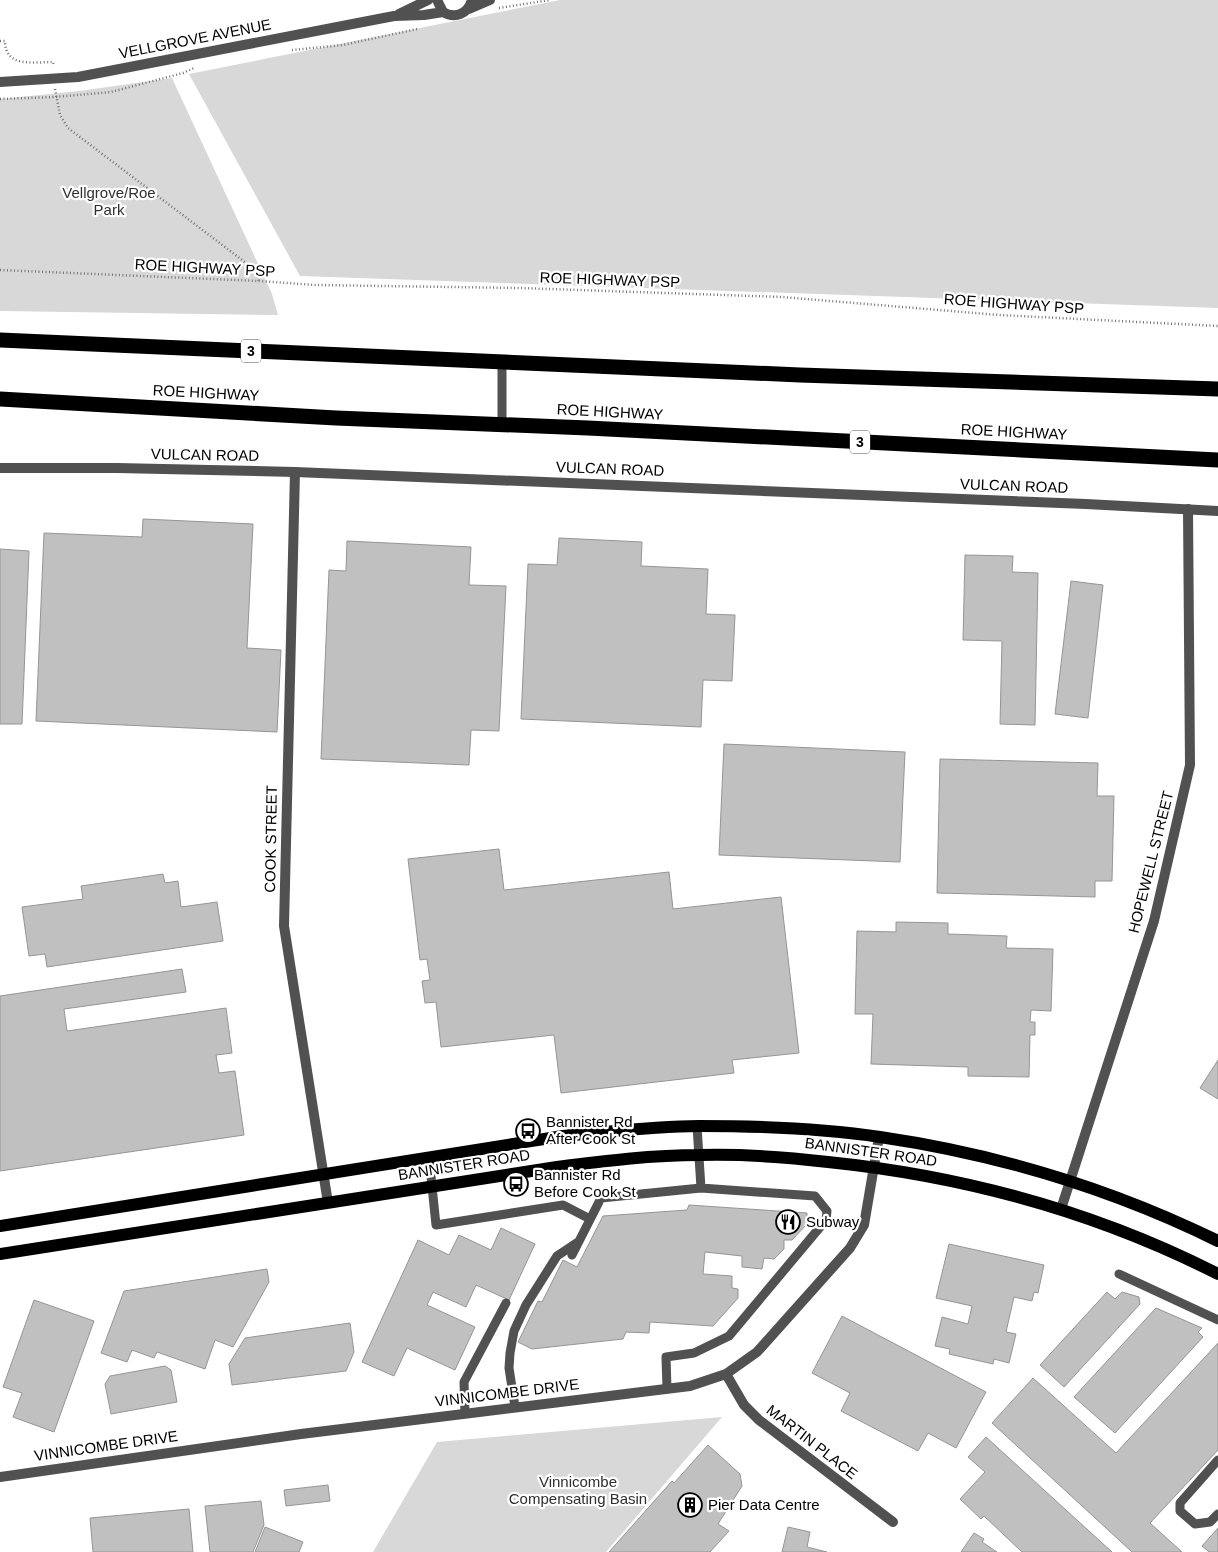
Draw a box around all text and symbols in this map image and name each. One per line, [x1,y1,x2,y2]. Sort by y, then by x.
street label: VELLGROVE AVENUE [117,15,273,62]
park label: Vellgrove/Roe Park [62,184,156,218]
street label: ROE HIGHWAY PSP [134,255,276,280]
street label: ROE HIGHWAY PSP [539,269,681,290]
street label: ROE HIGHWAY PSP [943,290,1085,317]
road number: 3 [241,340,261,362]
street label: ROE HIGHWAY [152,381,260,404]
street label: ROE HIGHWAY [556,400,664,423]
street label: ROE HIGHWAY [960,420,1068,443]
road number: 3 [850,431,870,454]
street label: VULCAN ROAD [151,445,259,464]
street label: VULCAN ROAD [556,458,665,479]
street label: VULCAN ROAD [960,475,1069,496]
street label: COOK STREET [261,785,280,893]
street label: HOPEWELL STREET [1125,789,1176,935]
place label: Bannister Rd After Cook St [546,1113,636,1147]
bus stop icon: Bannister Rd After Cook St [515,1118,541,1144]
street label: BANNISTER ROAD [804,1134,938,1169]
street label: BANNISTER ROAD [397,1146,531,1183]
place label: Bannister Rd Before Cook St [534,1166,637,1200]
bus stop icon: Bannister Rd Before Cook St [503,1171,529,1197]
restaurant icon: Subway [775,1209,801,1235]
place label: Subway [806,1213,860,1230]
street label: VINNICOMBE DRIVE [434,1375,580,1410]
street label: MARTIN PLACE [764,1401,861,1482]
street label: VINNICOMBE DRIVE [33,1427,179,1464]
park label: Vinnicombe Compensating Basin [509,1473,647,1507]
building icon: Pier Data Centre [677,1492,703,1518]
place label: Pier Data Centre [708,1496,820,1513]

